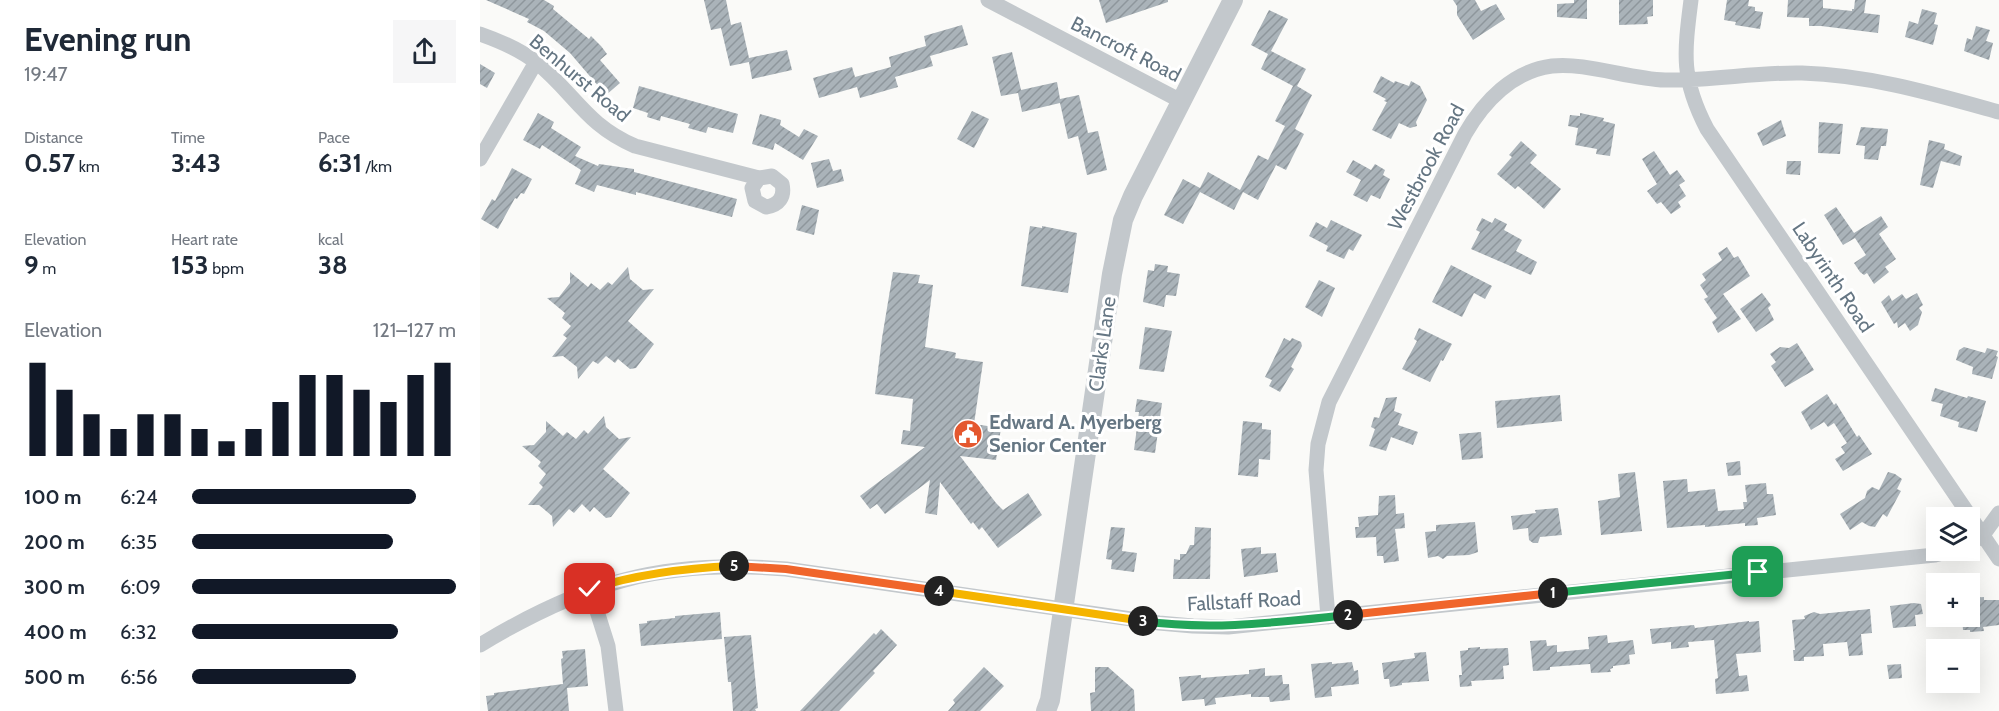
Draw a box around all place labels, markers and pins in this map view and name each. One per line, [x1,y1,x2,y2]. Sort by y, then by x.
place label: Edward A. Myerberg Senior Center [989,410,1162,457]
public building icon: Edward A. Myerberg Senior Center [952,418,984,450]
pin [1732,546,1783,597]
pin: 5 [719,551,749,581]
pin [564,563,615,614]
pin: 4 [924,576,954,606]
pin: 1 [1538,578,1568,608]
pin: 2 [1333,600,1363,630]
pin: 3 [1128,606,1158,636]

